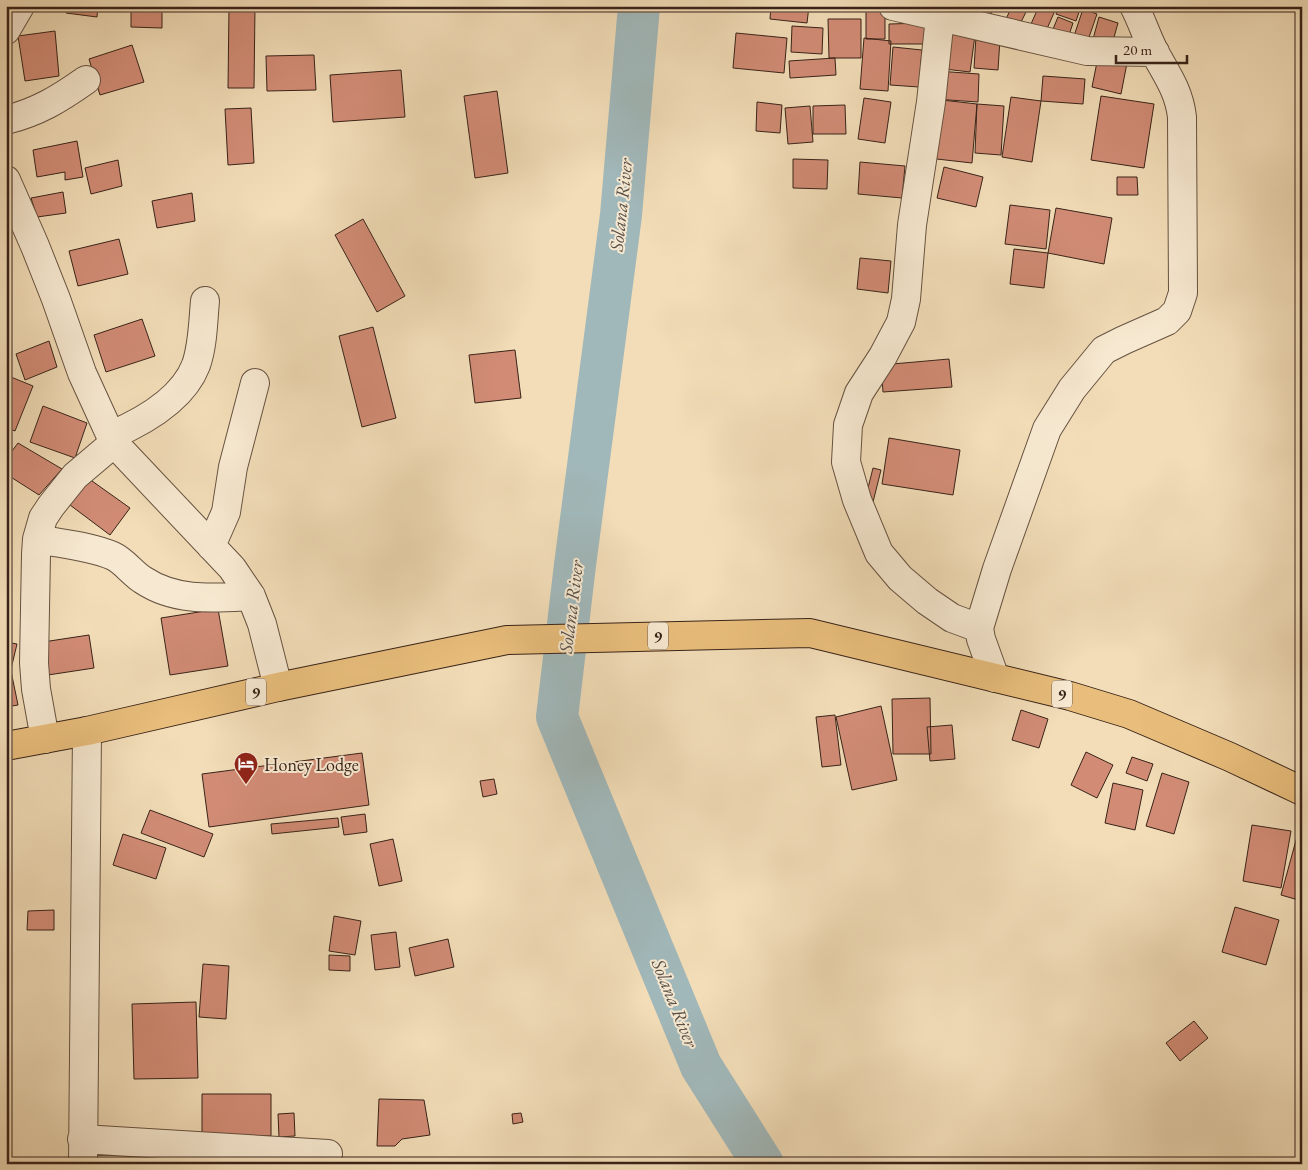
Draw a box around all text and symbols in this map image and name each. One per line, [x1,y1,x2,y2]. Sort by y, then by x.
scale bar [1116,32,1187,64]
text: 20 m [1123,40,1152,59]
water label: Solana River [604,156,638,254]
water label: Solana River [553,558,589,656]
road number: 9 [648,622,668,650]
road number: 9 [246,679,266,706]
road number: 9 [1052,681,1072,708]
hotel icon: Honey Lodge [233,751,259,785]
place label: Honey Lodge [264,753,359,776]
water label: Solana River [646,954,704,1052]

